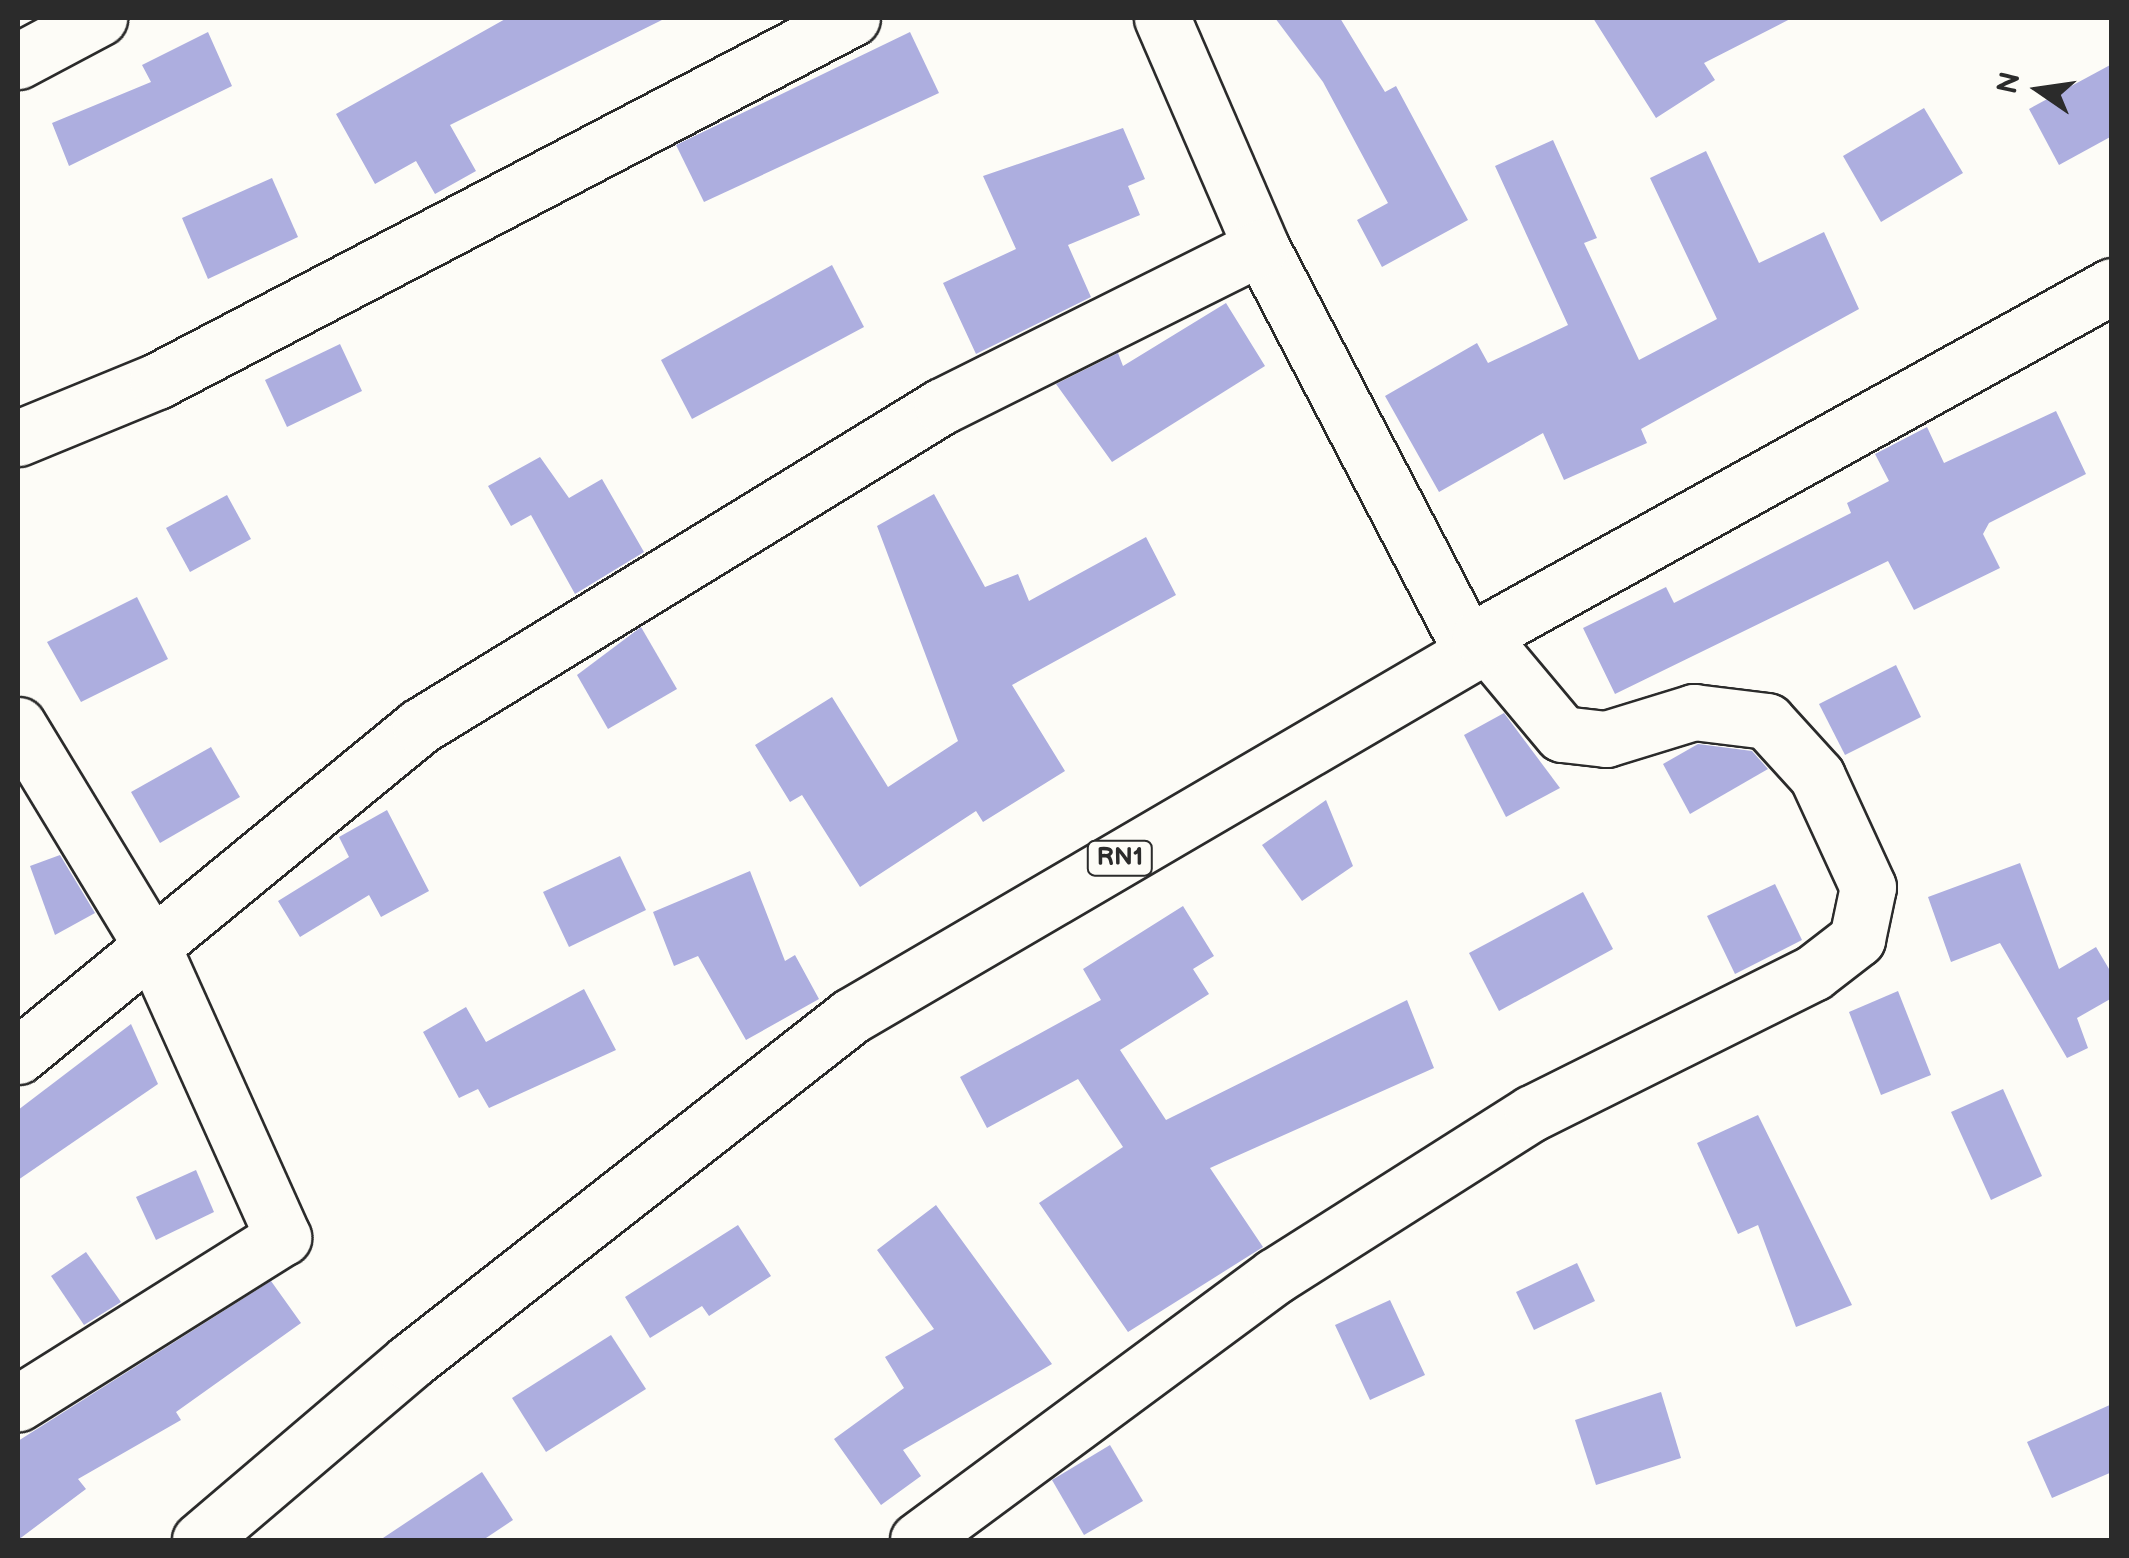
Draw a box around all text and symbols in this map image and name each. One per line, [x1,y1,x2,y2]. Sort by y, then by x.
north arrow [1989,40,2089,140]
text: N [1991,69,2028,97]
road number: RN1 [1085,838,1155,878]

